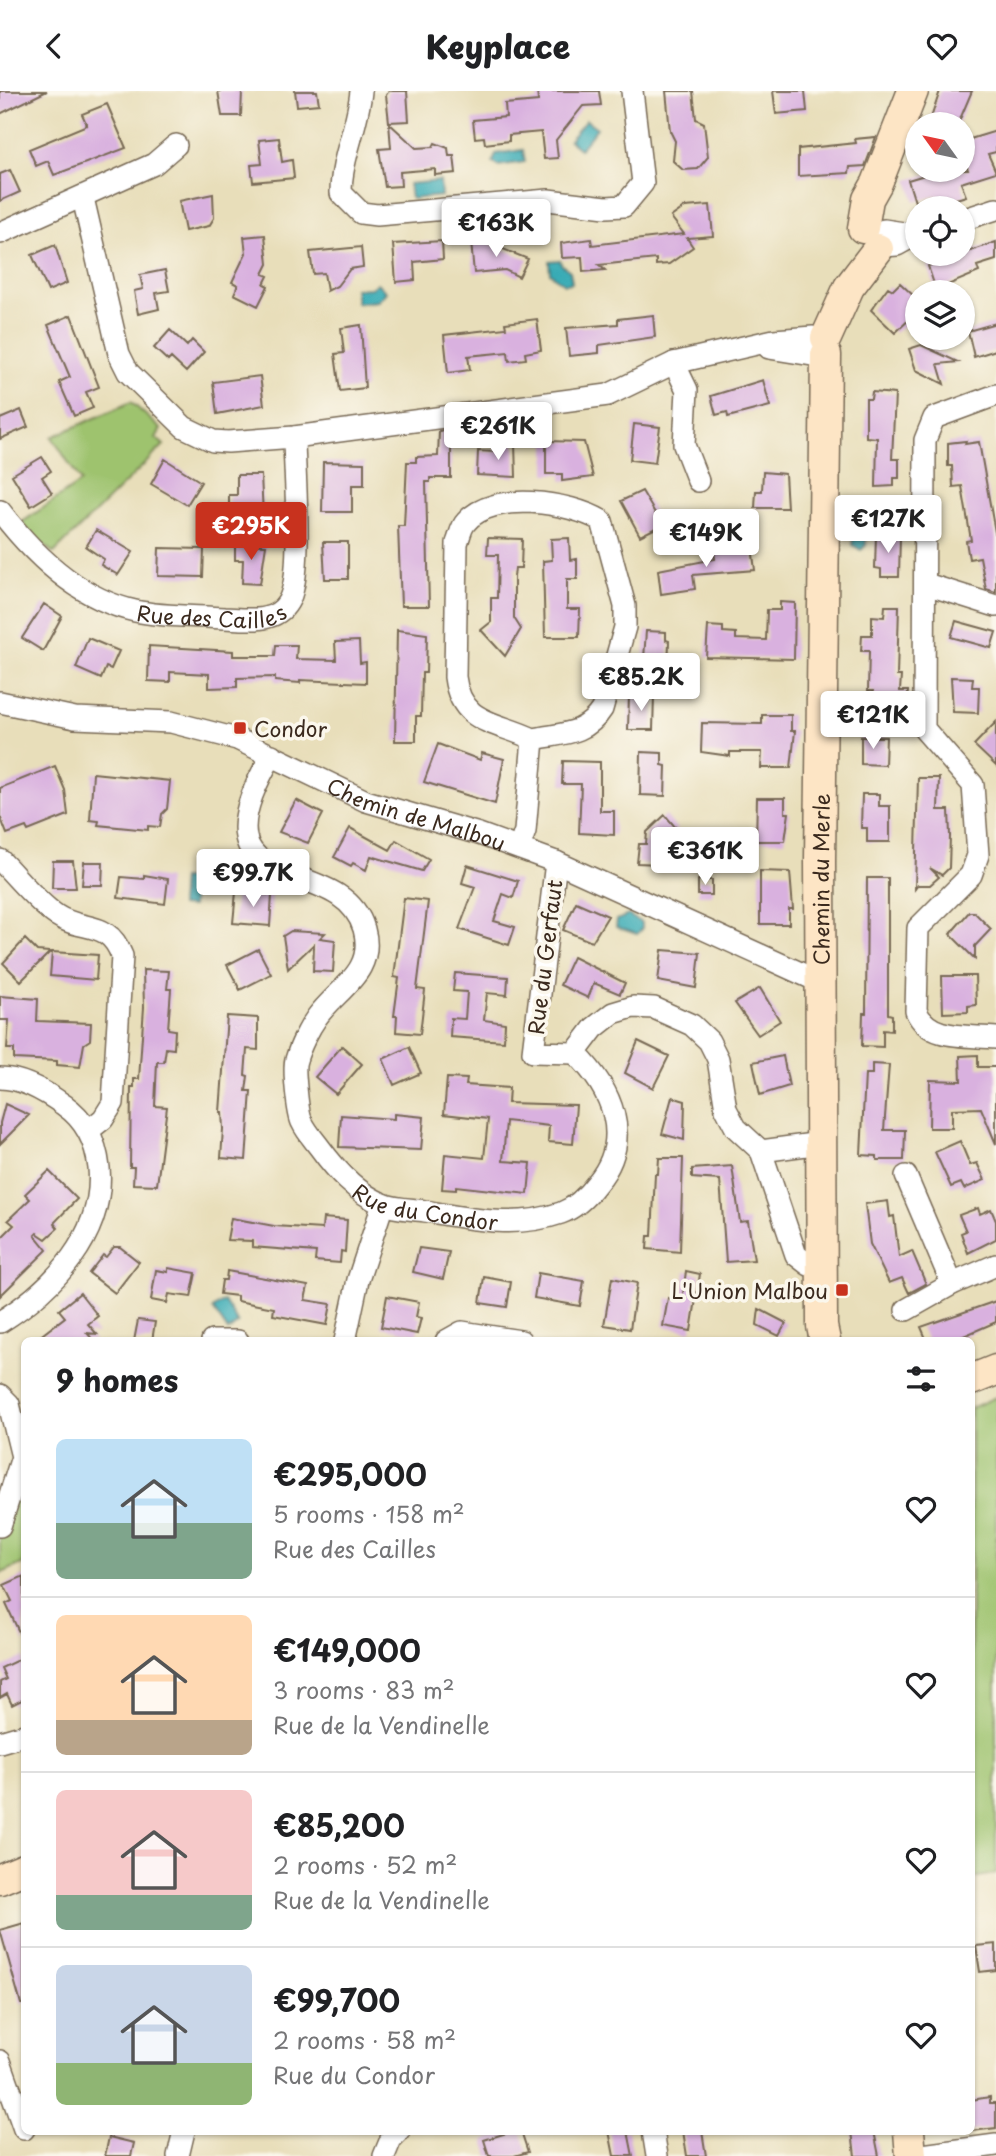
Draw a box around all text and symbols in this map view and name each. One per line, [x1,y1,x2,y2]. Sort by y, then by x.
text: Keyplace [426,22,570,70]
icon: back [35,27,73,65]
icon: heart [923,27,961,65]
north arrow [905,112,975,182]
map controls [905,112,975,350]
button: locate [905,196,975,266]
pin: €163K [447,199,545,259]
text: €163K [458,204,534,239]
button: layers [905,280,975,350]
pin: €261K [449,403,547,462]
text: €261K [460,407,536,442]
pin: €127K [839,496,937,555]
text: €127K [851,500,925,535]
pin: €295K [202,503,300,562]
text: €295K [212,507,290,542]
pin: €149K [657,510,755,569]
text: €149K [669,514,743,549]
street label: Rue des Cailles [135,596,293,635]
pin: €85.2K [584,653,698,713]
text: €85.2K [598,658,684,693]
pin: €121K [824,691,922,751]
text: €121K [837,696,909,731]
place label: Condor [254,712,327,744]
marker: Condor [232,720,248,736]
street label: Chemin de Malbou [322,769,510,858]
street label: Chemin du Merle [804,793,837,965]
pin: €361K [656,827,754,887]
text: €361K [667,832,743,867]
pin: €99.7K [196,849,310,909]
text: €99.7K [212,854,294,889]
street label: Rue du Gerfaut [519,878,569,1036]
street label: Rue du Condor [347,1175,499,1237]
place label: L'Union Malbou [671,1274,828,1306]
marker: L'Union Malbou [834,1282,850,1298]
text: 9 homes [56,1357,178,1402]
icon: filters [902,1360,940,1398]
text: €295,000 [273,1451,427,1496]
icon: home [112,1467,196,1551]
icon: heart [902,1490,940,1528]
text: 5 rooms · 158 m² [273,1496,465,1531]
text: Rue des Cailles [273,1531,436,1566]
text: €149,000 [273,1627,421,1672]
icon: home [112,1643,196,1727]
icon: heart [902,1666,940,1704]
text: 3 rooms · 83 m² [273,1672,455,1707]
text: Rue de la Vendinelle [273,1707,490,1742]
text: €85,200 [273,1802,405,1847]
icon: home [112,1818,196,1902]
icon: heart [902,1841,940,1879]
text: 2 rooms · 52 m² [273,1847,457,1882]
text: Rue de la Vendinelle [273,1882,490,1917]
text: €99,700 [273,1977,400,2022]
icon: home [112,1993,196,2077]
icon: heart [902,2016,940,2054]
text: 2 rooms · 58 m² [273,2022,456,2057]
text: Rue du Condor [273,2057,435,2092]

